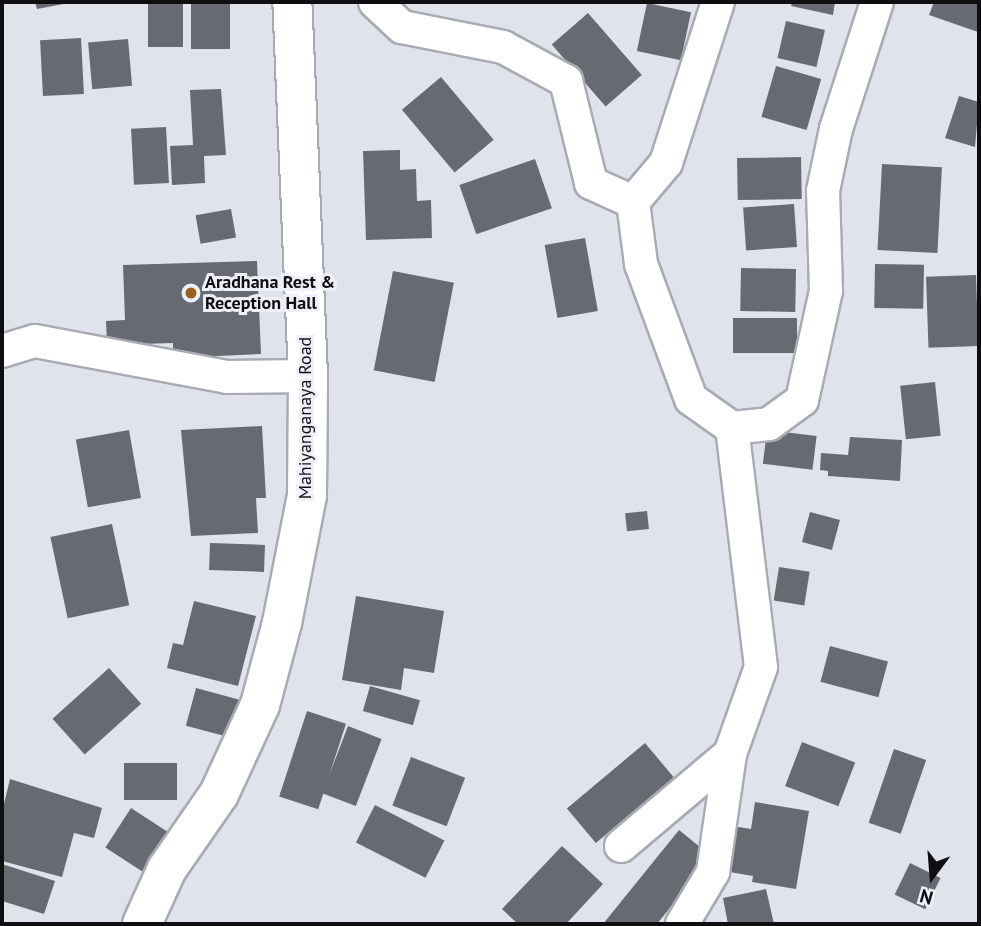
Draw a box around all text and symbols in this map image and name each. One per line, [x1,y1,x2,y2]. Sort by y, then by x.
place label: Aradhana Rest & Reception Hall [205,272,335,314]
marker: Aradhana Rest & Reception Hall [183,285,199,301]
street label: Mahiyanganaya Road [294,337,316,499]
north arrow [897,842,967,912]
text: N [917,884,936,910]

